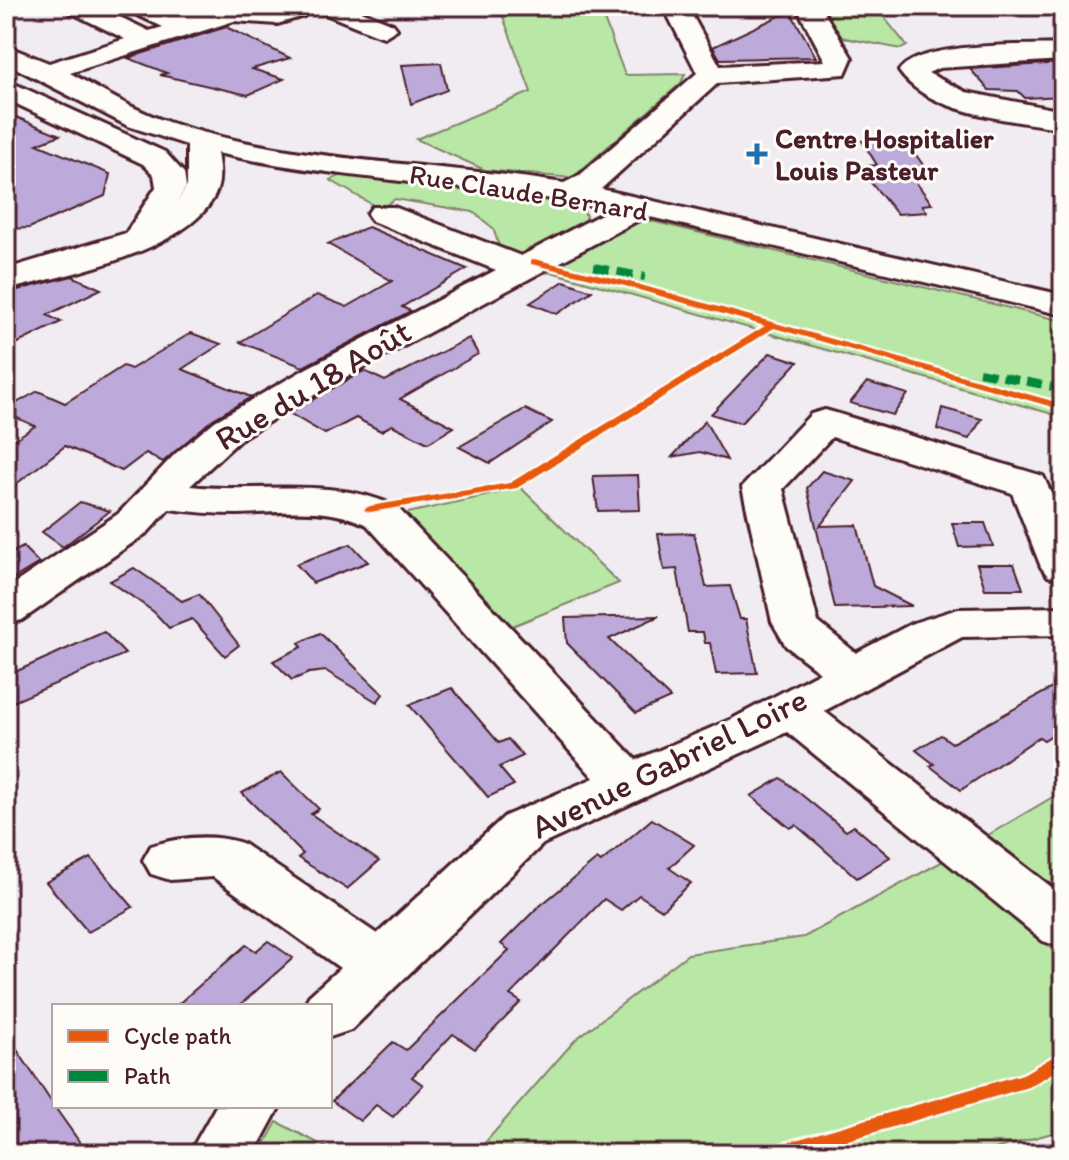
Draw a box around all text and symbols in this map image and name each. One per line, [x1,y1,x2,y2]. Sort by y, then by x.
place label: Centre Hospitalier Louis Pasteur [775,121,994,187]
marker: Centre Hospitalier Louis Pasteur [746,143,768,165]
street label: Rue Claude Bernard [407,156,651,228]
street label: Rue du 18 Août [208,310,418,460]
street label: Avenue Gabriel Loire [524,678,814,848]
legend [52,1004,332,1108]
text: Cycle path [124,1021,231,1050]
text: Path [124,1061,171,1090]

